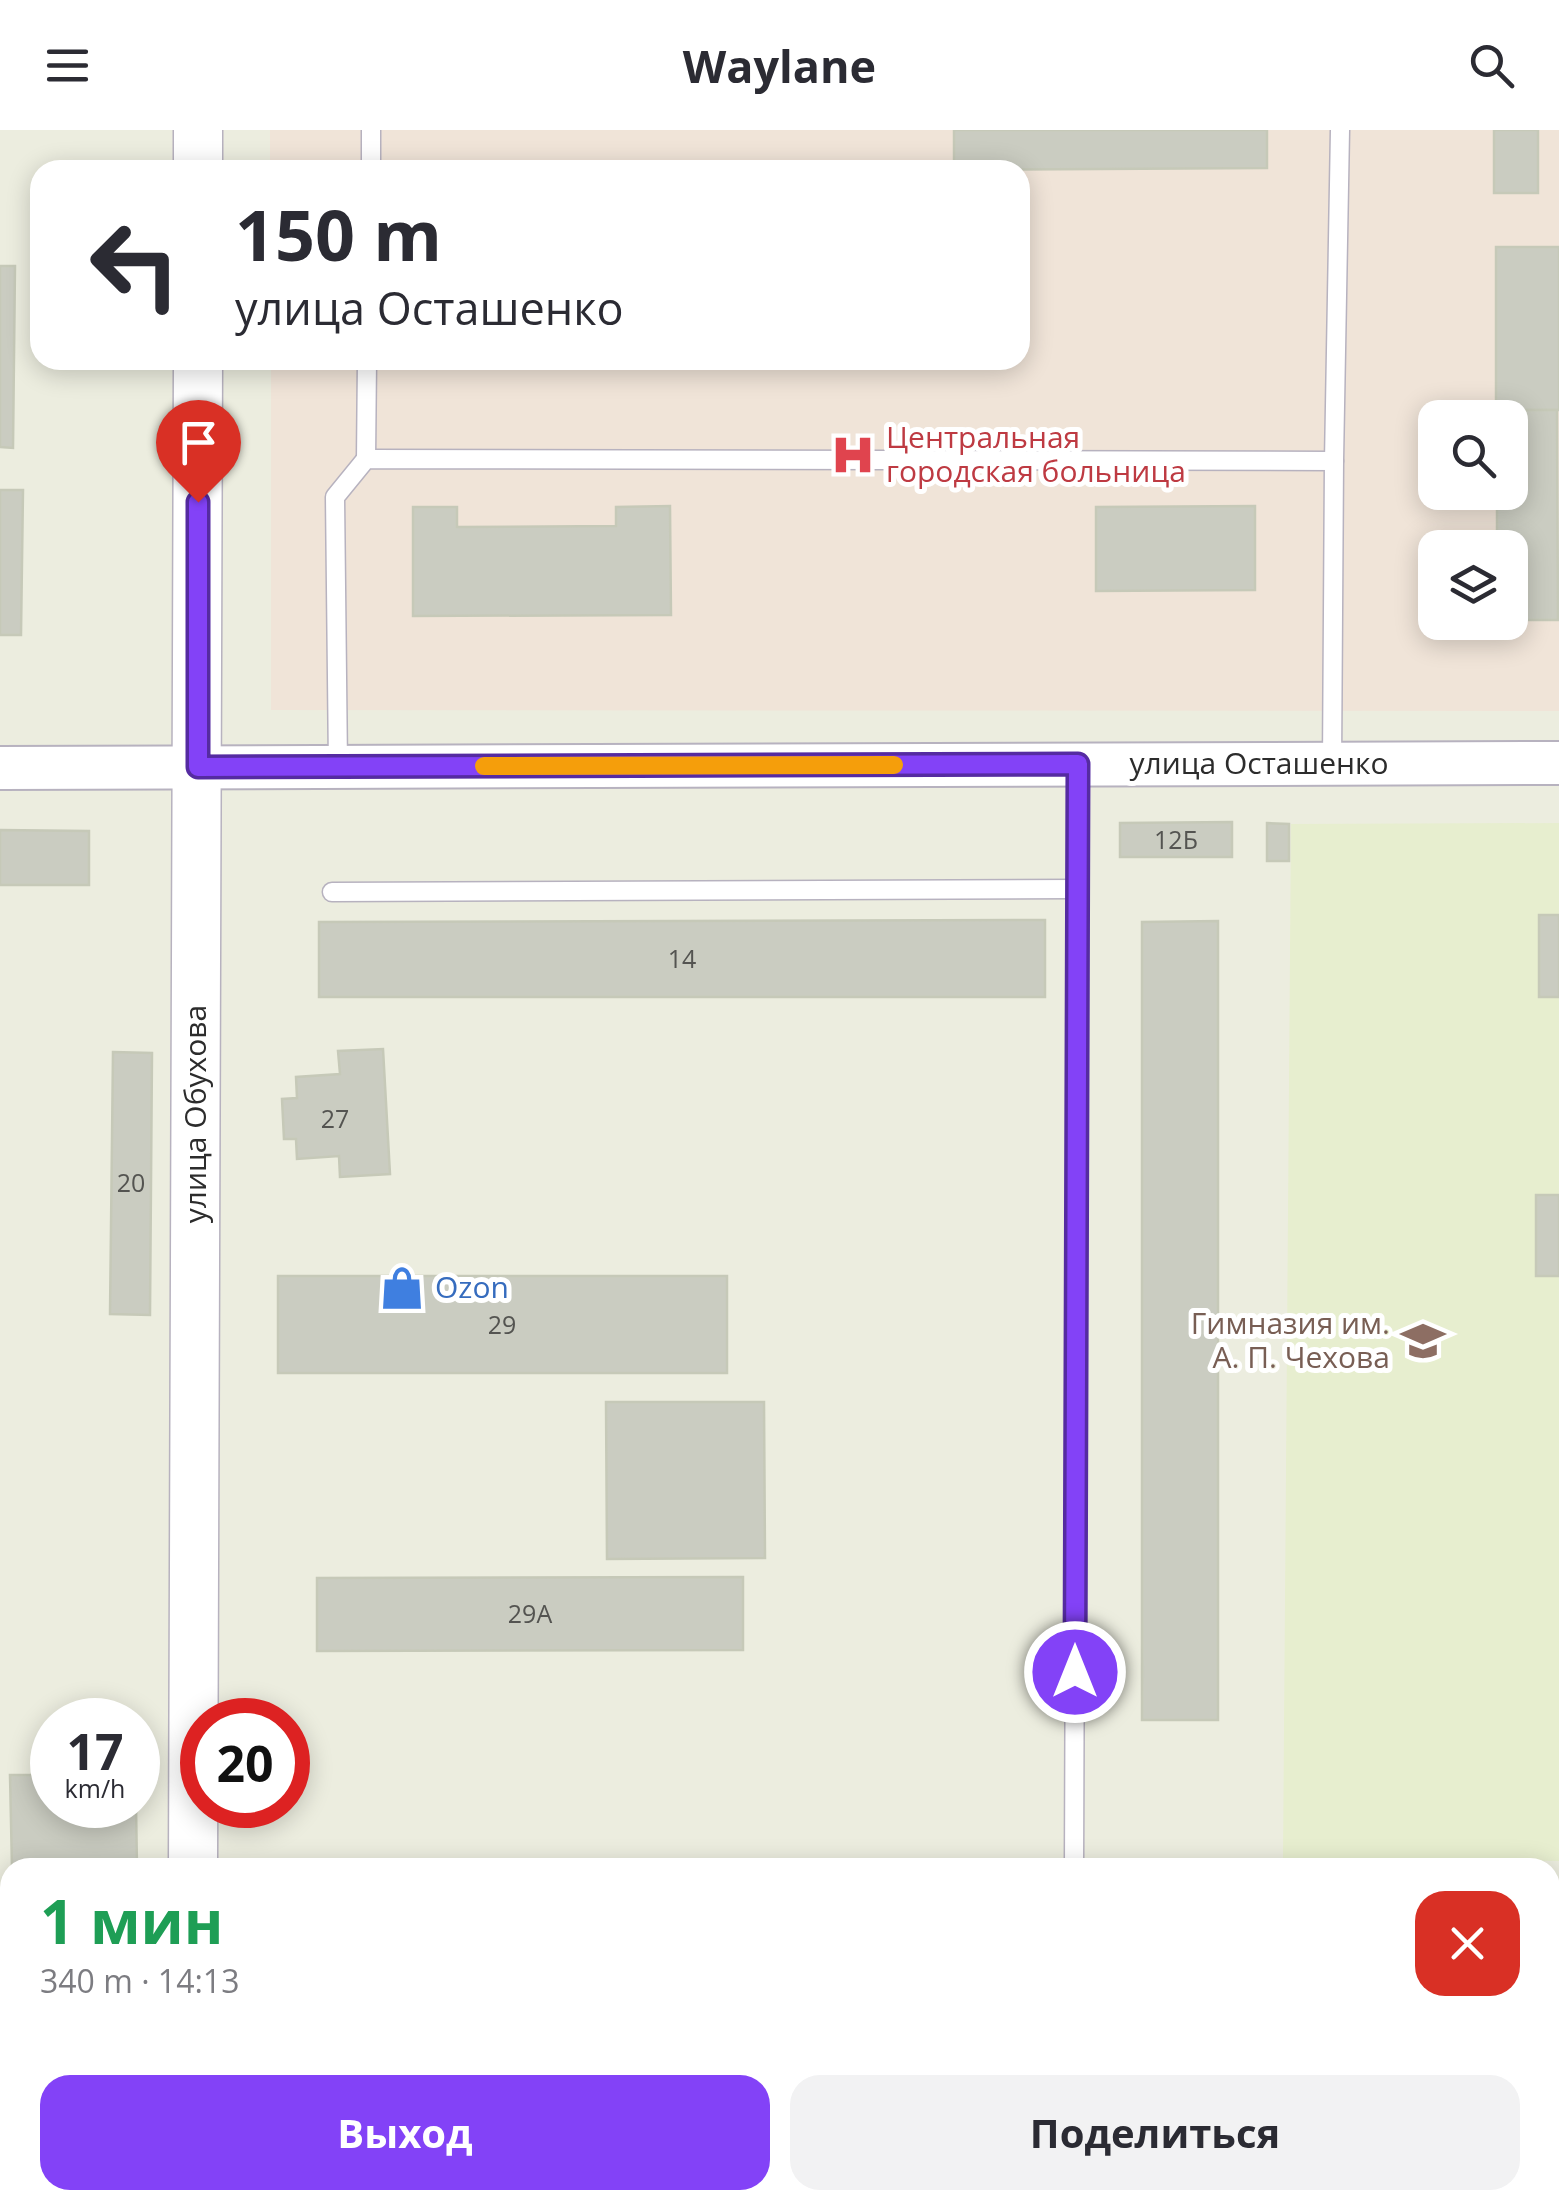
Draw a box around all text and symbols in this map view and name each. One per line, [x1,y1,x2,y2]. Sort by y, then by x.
text: Waylane [683,35,876,96]
icon: menu [40,38,95,93]
icon: search [1464,38,1519,93]
text: 150 m [235,186,442,282]
icon: left [70,200,200,330]
text: улица Осташенко [235,277,624,338]
pin [156,400,241,503]
map controls [1418,400,1528,640]
button: search [1418,400,1528,510]
icon: arrive [171,415,226,470]
place label: Центральная городская больница [886,416,1186,491]
hospital icon: Центральная городская больница [829,431,877,479]
button: layers [1418,530,1528,640]
street label: улица Осташенко [1129,742,1389,783]
house number: 12Б [1154,822,1198,856]
house number: 14 [668,941,696,975]
street label: улица Обухова [174,1005,215,1223]
house number: 27 [321,1101,349,1135]
house number: 20 [117,1165,145,1199]
shop icon: Ozon [378,1264,426,1312]
place label: Ozon [435,1266,509,1307]
place label: Гимназия им. А. П. Чехова [1191,1302,1390,1377]
house number: 29 [488,1307,516,1341]
school or university icon: Гимназия им. А. П. Чехова [1399,1317,1447,1365]
house number: 29А [508,1596,552,1630]
position arrow [1023,1620,1127,1724]
speed limit sign: 20 [180,1698,310,1828]
text: 17 [66,1717,124,1785]
text: km/h [65,1771,125,1805]
text: 1 мин [40,1880,224,1962]
button: close [1415,1891,1520,1996]
text: 340 m · 14:13 [40,1959,239,2002]
button: Выход [40,2075,770,2190]
button: Поделиться [790,2075,1520,2190]

